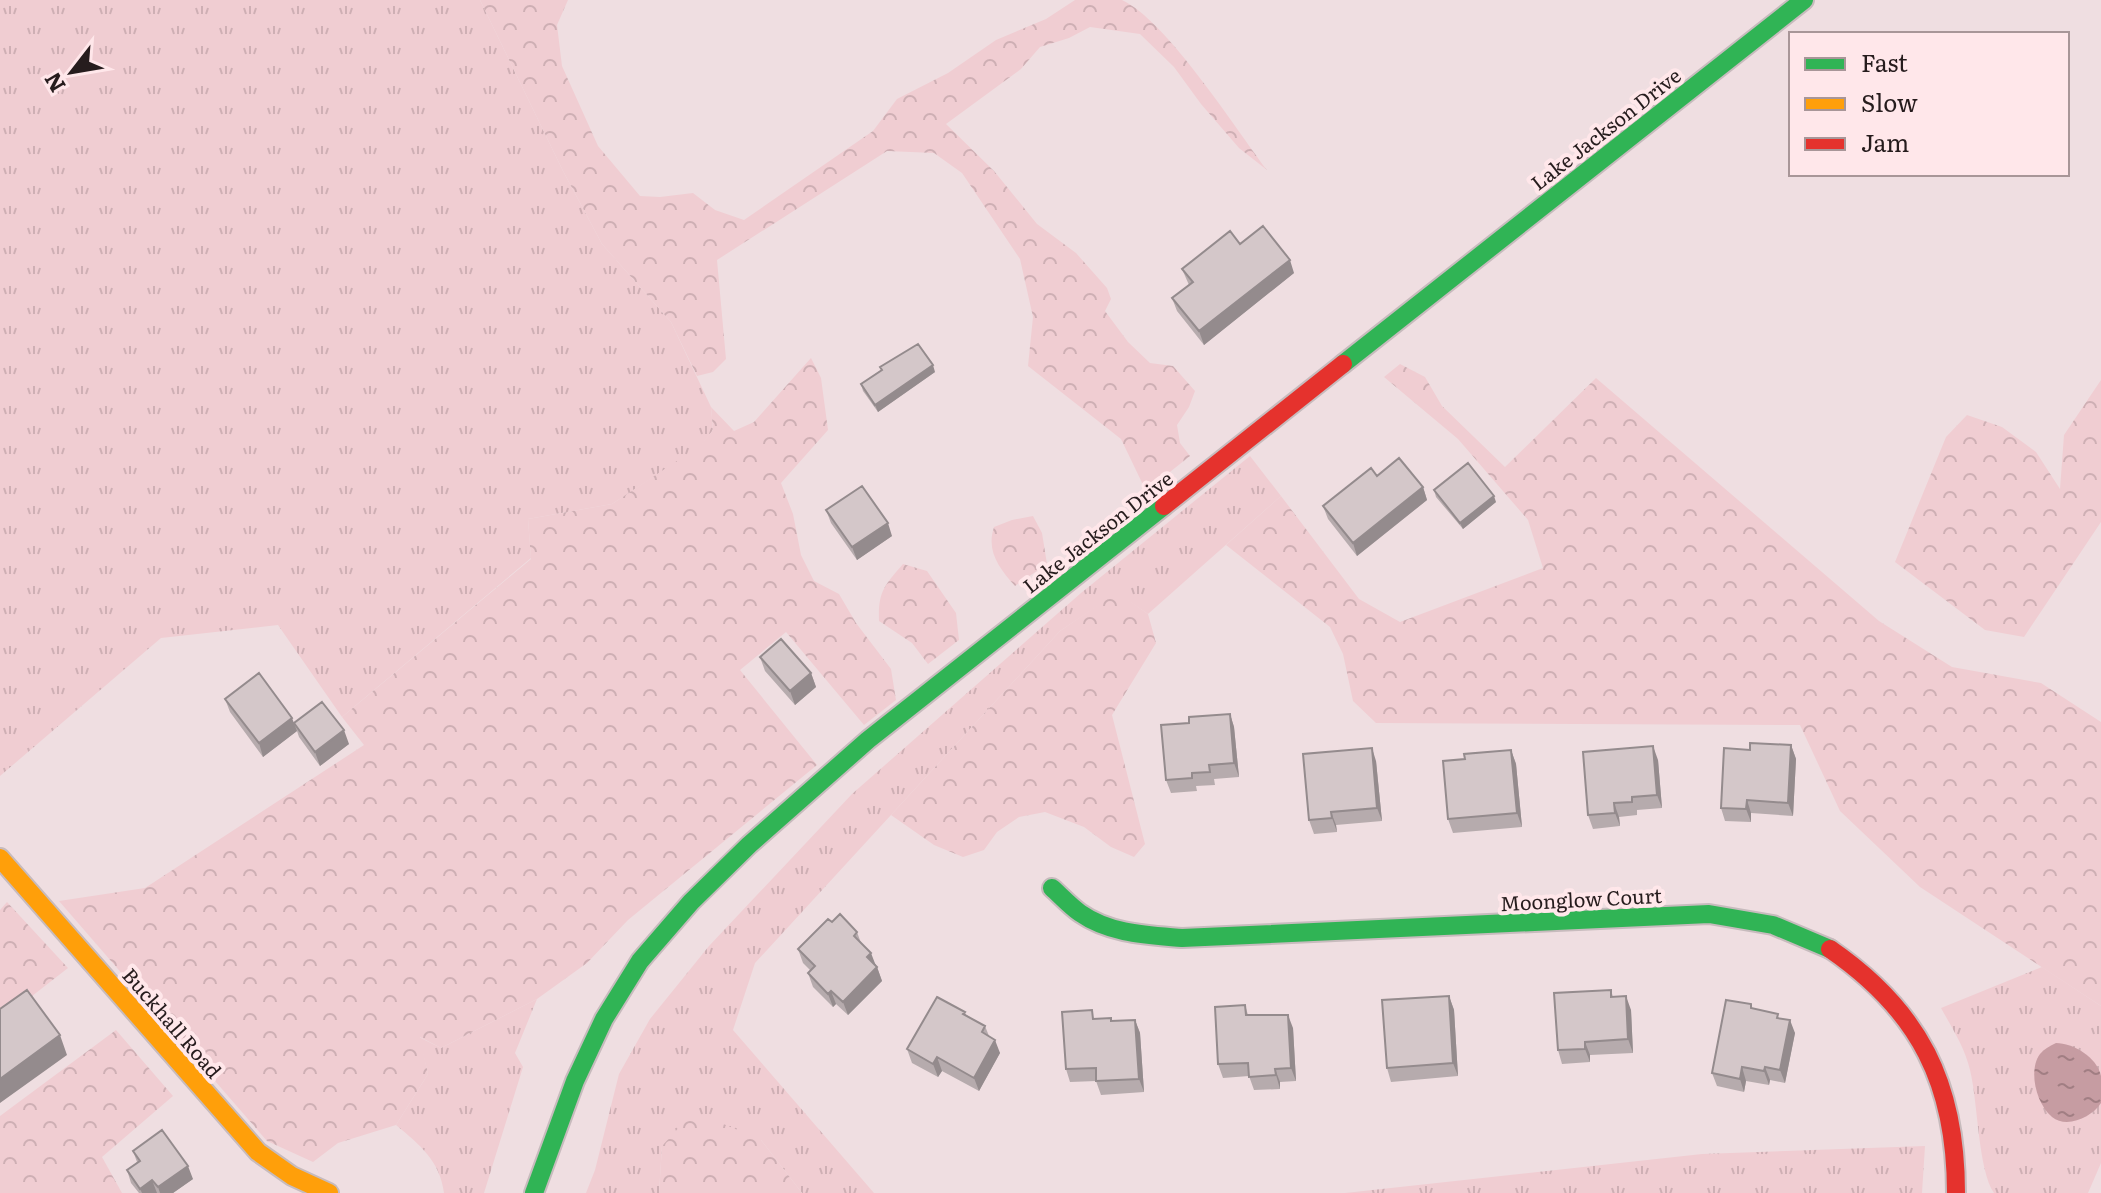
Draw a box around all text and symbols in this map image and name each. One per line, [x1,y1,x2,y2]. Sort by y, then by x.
north arrow [32,32,112,112]
legend [1789,32,2069,176]
text: Fast [1861,44,1908,79]
street label: Lake Jackson Drive [1524,60,1686,196]
text: N [35,67,72,99]
text: Slow [1861,84,1918,119]
text: Jam [1861,124,1909,159]
street label: Lake Jackson Drive [1016,463,1178,599]
street label: Moonglow Court [1499,879,1663,917]
street label: Buckhall Road [116,960,230,1084]

